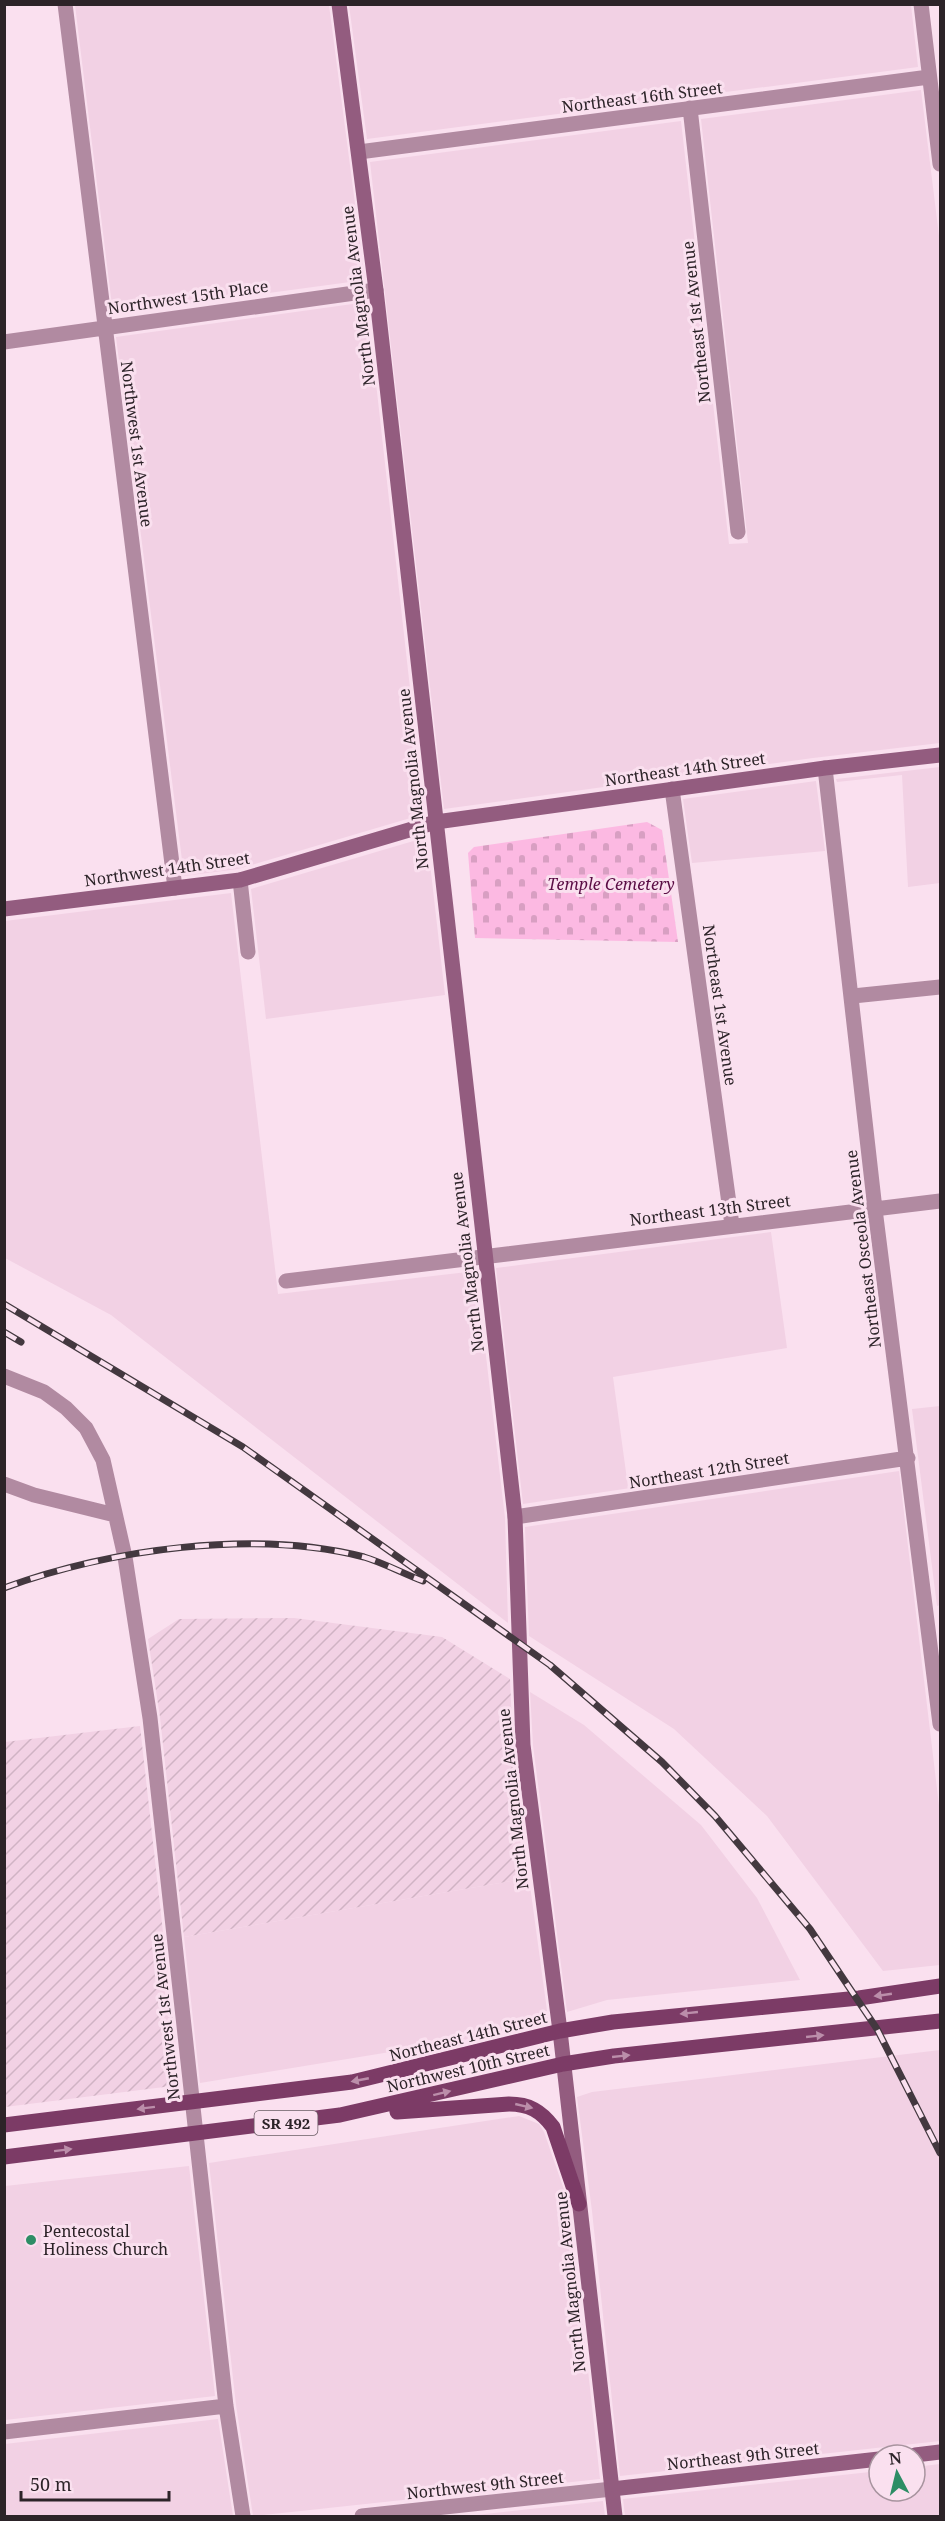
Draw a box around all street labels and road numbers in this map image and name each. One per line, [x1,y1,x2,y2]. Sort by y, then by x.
street label: Northeast 16th Street [560,76,724,118]
street label: North Magnolia Avenue [336,205,380,387]
street label: Northeast 1st Avenue [677,240,715,404]
street label: Northwest 15th Place [106,275,270,319]
street label: Northwest 1st Avenue [116,360,158,528]
street label: North Magnolia Avenue [393,688,433,870]
street label: Northeast 14th Street [603,747,767,791]
street label: Northwest 14th Street [83,846,251,891]
street label: Northeast 1st Avenue [698,923,742,1087]
street label: Northeast Osceola Avenue [840,1149,886,1349]
street label: North Magnolia Avenue [445,1171,489,1353]
street label: Northeast 13th Street [628,1189,792,1231]
street label: Northeast 12th Street [627,1446,791,1494]
street label: North Magnolia Avenue [493,1708,533,1890]
street label: Northwest 1st Avenue [145,1933,185,2101]
street label: Northeast 14th Street [387,2006,550,2066]
street label: Northwest 10th Street [384,2038,552,2097]
road number: SR 492 [254,2111,318,2135]
street label: North Magnolia Avenue [550,2191,590,2373]
street label: Northeast 9th Street [666,2437,821,2475]
street label: Northwest 9th Street [405,2466,565,2504]

